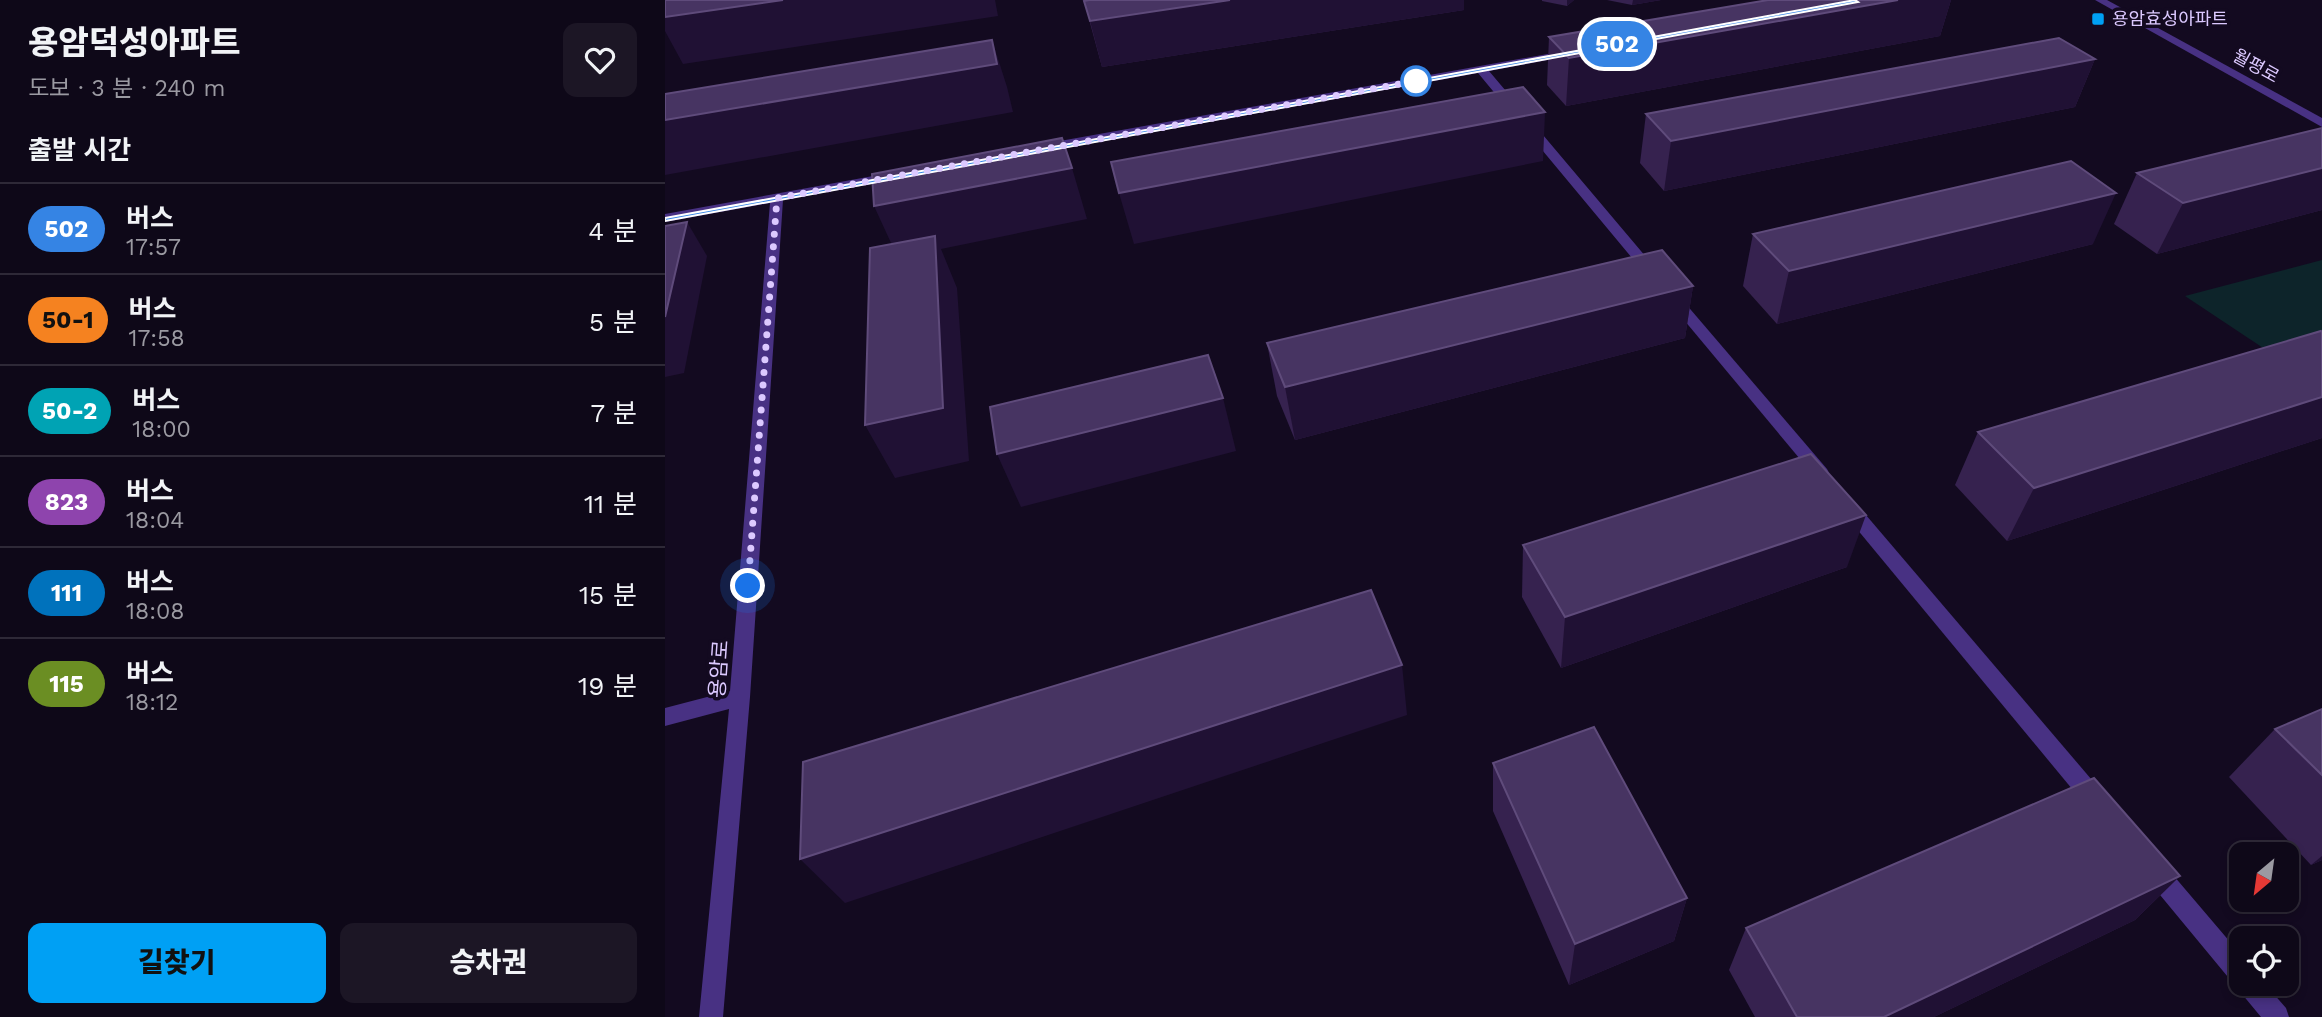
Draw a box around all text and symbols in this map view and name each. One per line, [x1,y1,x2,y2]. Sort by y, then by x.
place label: 용암효성아파트 [2112,8,2228,29]
marker: 용암효성아파트 [2090,11,2106,27]
line badge: 502 [1577,21,1657,67]
text: 용암덕성아파트 [28,23,241,62]
button: heart [563,23,637,97]
text: 502 [1595,30,1639,58]
street label: 월평로 [2229,44,2283,87]
unlabelled marker [1401,66,1431,96]
text: 도보 · 3 분 · 240 m [28,75,225,102]
text: 출발 시간 [28,135,131,165]
text: 버스 [126,203,174,233]
text: 502 [45,215,88,243]
text: 4 분 [588,216,637,246]
text: 17:57 [126,234,181,261]
text: 버스 [129,294,176,324]
text: 50-1 [42,306,94,334]
text: 5 분 [589,307,637,337]
text: 17:58 [129,325,185,352]
text: 버스 [132,385,180,415]
text: 50-2 [42,397,97,425]
text: 7 분 [590,398,637,428]
text: 18:00 [132,416,191,443]
text: 버스 [126,476,174,506]
text: 823 [45,488,88,516]
text: 11 분 [584,489,637,519]
text: 18:04 [126,507,184,534]
text: 버스 [126,567,174,597]
your location [730,568,765,603]
text: 111 [51,579,82,607]
text: 15 분 [579,580,637,610]
text: 18:08 [126,598,184,625]
street label: 용암로 [704,639,733,699]
text: 버스 [126,658,174,688]
text: 115 [49,670,84,698]
text: 19 분 [578,671,637,701]
text: 18:12 [126,689,178,716]
north arrow [2229,842,2299,912]
map controls [2229,842,2299,996]
button: 길찾기 [28,923,326,1003]
button: 승차권 [340,923,637,1003]
button: locate [2229,926,2299,996]

